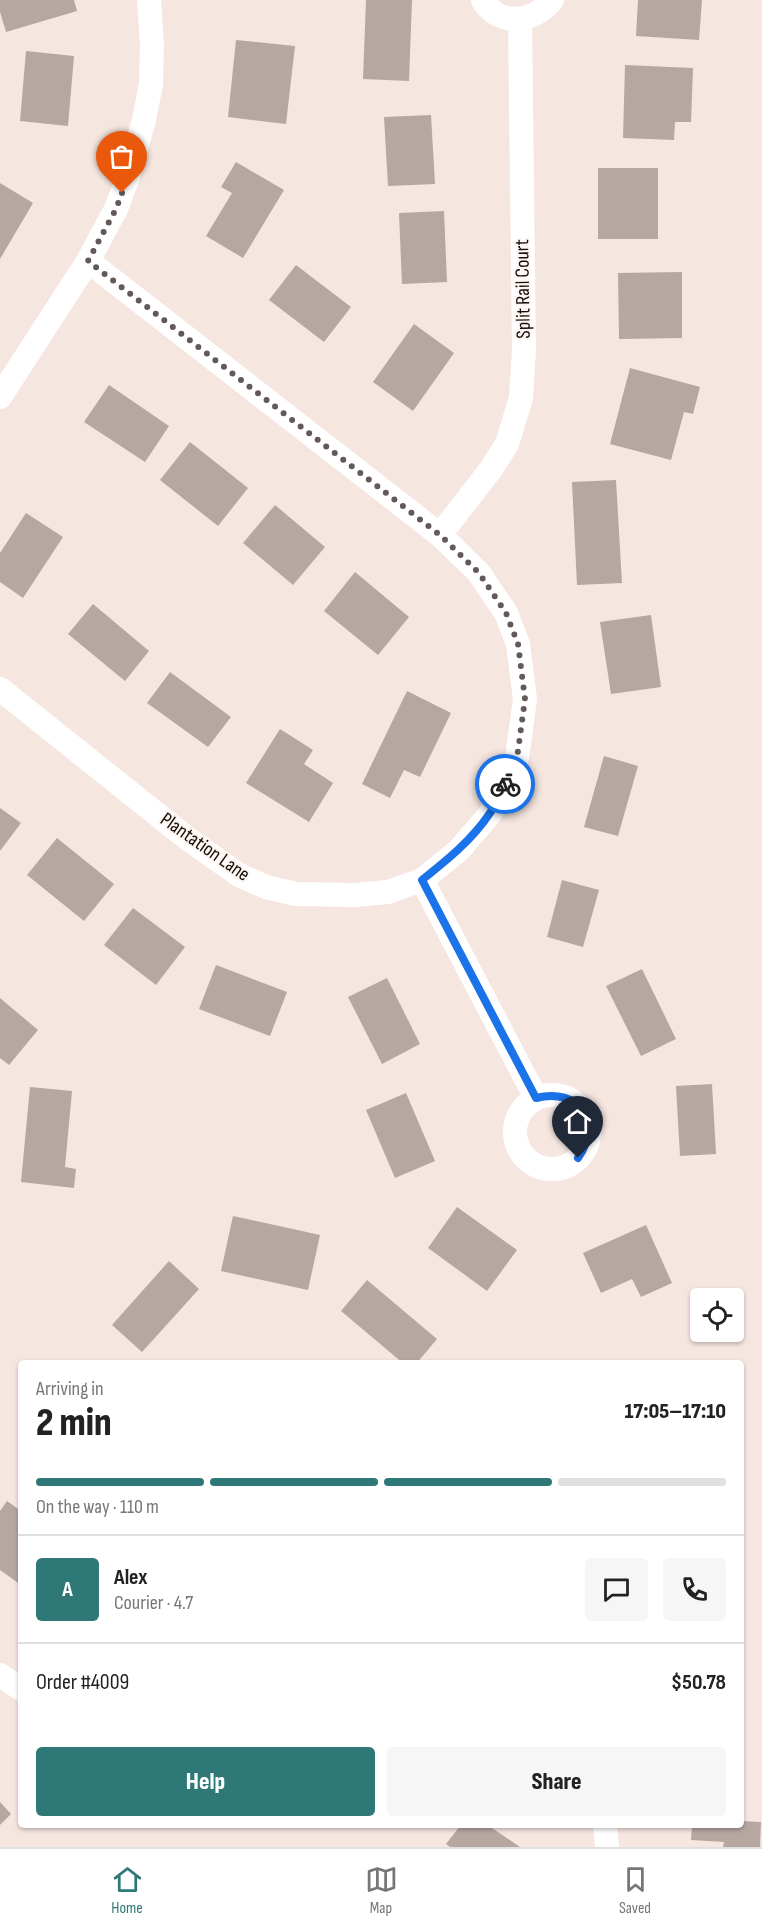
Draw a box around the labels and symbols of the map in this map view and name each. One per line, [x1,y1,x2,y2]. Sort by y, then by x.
pin [96,131,147,193]
street label: Split Rail Court [510,239,536,339]
courier [475,754,535,814]
street label: Plantation Lane [156,807,254,887]
pin [552,1096,603,1158]

